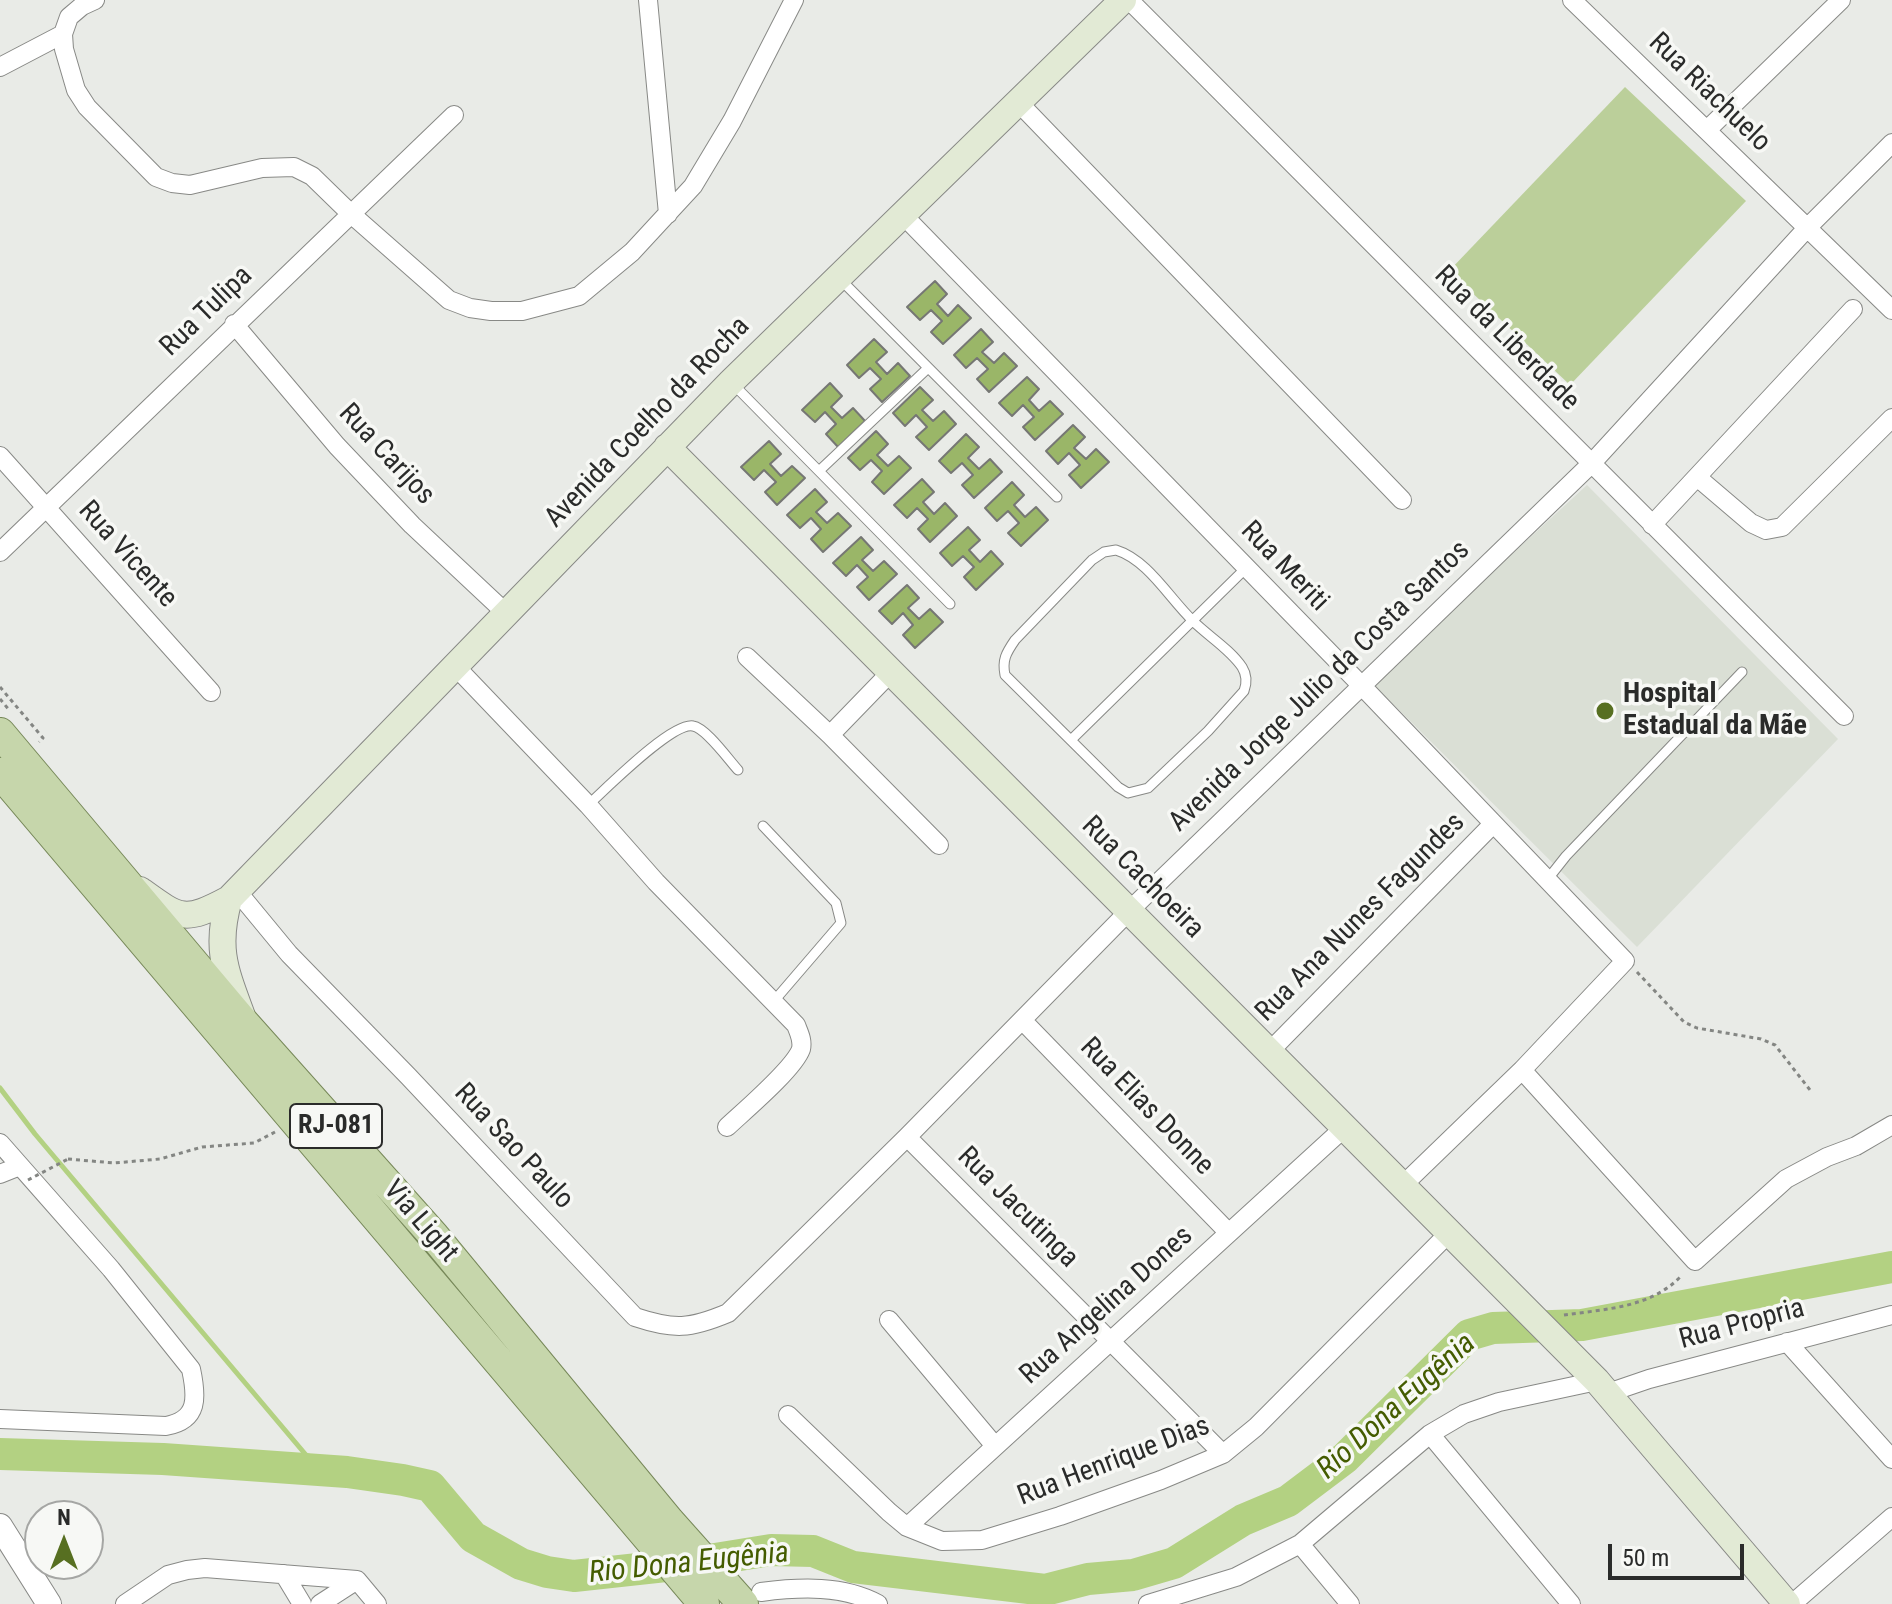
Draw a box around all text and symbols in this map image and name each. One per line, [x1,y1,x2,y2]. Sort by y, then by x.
street label: Rua Riachuelo [1641,27,1777,159]
street label: Rua Tulipa [154,260,260,364]
street label: Rua da Liberdade [1427,260,1585,418]
street label: Avenida Coelho da Rocha [539,311,757,535]
street label: Rua Carijos [331,398,441,512]
street label: Rua Vicente [71,495,183,615]
street label: Rua Meriti [1233,515,1335,619]
street label: Avenida Jorge Julio da Costa Santos [1163,534,1477,840]
place label: Hospital Estadual da Mãe [1623,678,1807,744]
marker: Hospital Estadual da Mãe [1594,700,1616,722]
street label: Rua Ana Nunes Fagundes [1250,807,1472,1029]
street label: Rua Cachoeira [1074,810,1210,946]
street label: Rua Elias Donne [1072,1031,1220,1183]
street label: Rua Sao Paulo [446,1077,580,1217]
road number: RJ-081 [290,1104,382,1148]
street label: Rua Jacutinga [950,1141,1084,1275]
street label: Via Light [375,1174,465,1270]
street label: Rua Angelina Dones [1014,1220,1200,1392]
street label: Rua Propria [1676,1292,1808,1358]
water label: Rio Dona Eugênia [1310,1327,1484,1487]
street label: Rua Henrique Dias [1013,1410,1215,1514]
north arrow [24,1500,104,1580]
text: N [57,1505,71,1530]
scale bar [1612,1528,1748,1578]
water label: Rio Dona Eugênia [587,1536,791,1592]
text: 50 m [1622,1544,1669,1572]

